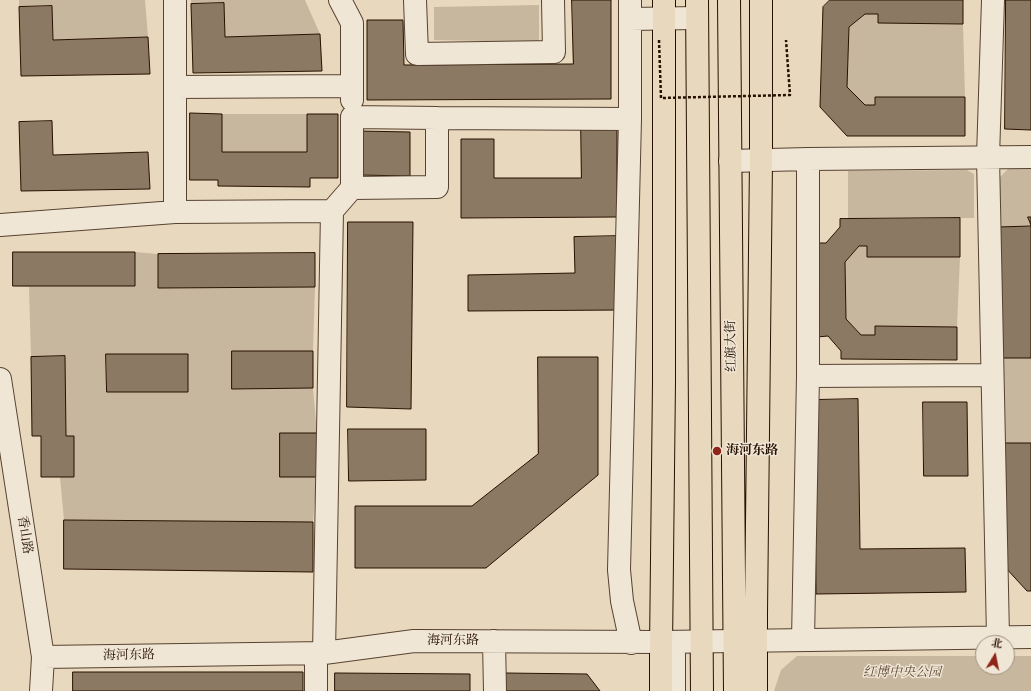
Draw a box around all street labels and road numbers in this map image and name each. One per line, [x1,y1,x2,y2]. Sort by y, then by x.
street label: 红旗大街 [724,320,740,372]
street label: 香山路 [13,515,35,555]
street label: 海河东路 [427,633,479,649]
street label: 海河东路 [103,648,155,664]

